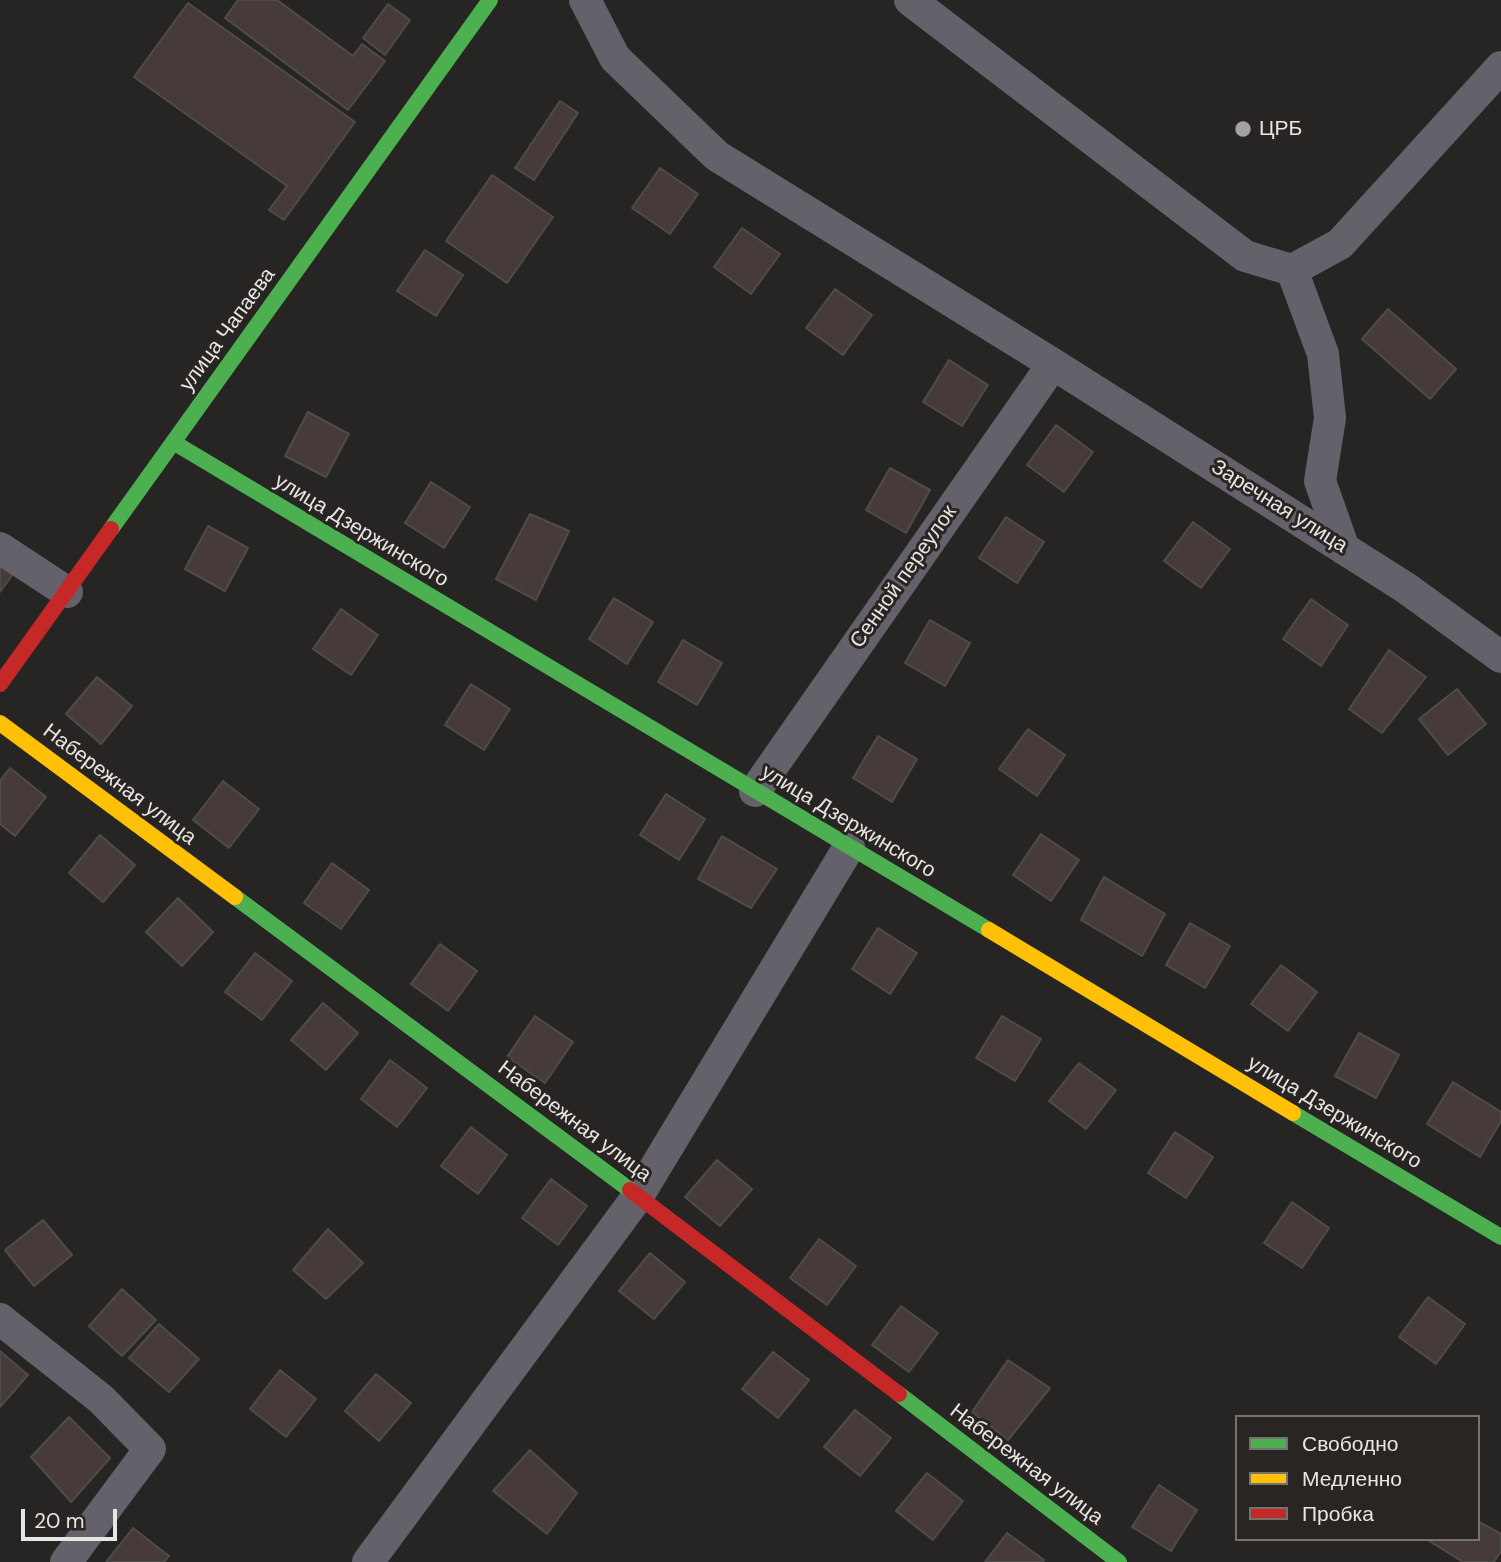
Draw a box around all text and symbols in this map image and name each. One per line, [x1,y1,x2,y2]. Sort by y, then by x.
place label: ЦРБ [1259,116,1302,142]
marker: ЦРБ [1233,119,1253,139]
street label: улица Чапаева [175,263,281,397]
street label: Заречная улица [1206,455,1352,559]
street label: улица Дзержинского [269,469,453,593]
street label: Сенной переулок [845,501,963,653]
street label: Набережная улица [37,719,201,851]
street label: улица Дзержинского [756,760,940,884]
street label: улица Дзержинского [1242,1051,1426,1175]
street label: Набережная улица [492,1056,656,1188]
street label: Набережная улица [944,1399,1108,1531]
legend [1235,1415,1480,1541]
text: Свободно [1302,1430,1399,1458]
text: Медленно [1302,1465,1402,1493]
scale bar [24,1496,121,1540]
text: Пробка [1302,1500,1374,1528]
text: 20 m [34,1507,85,1535]

